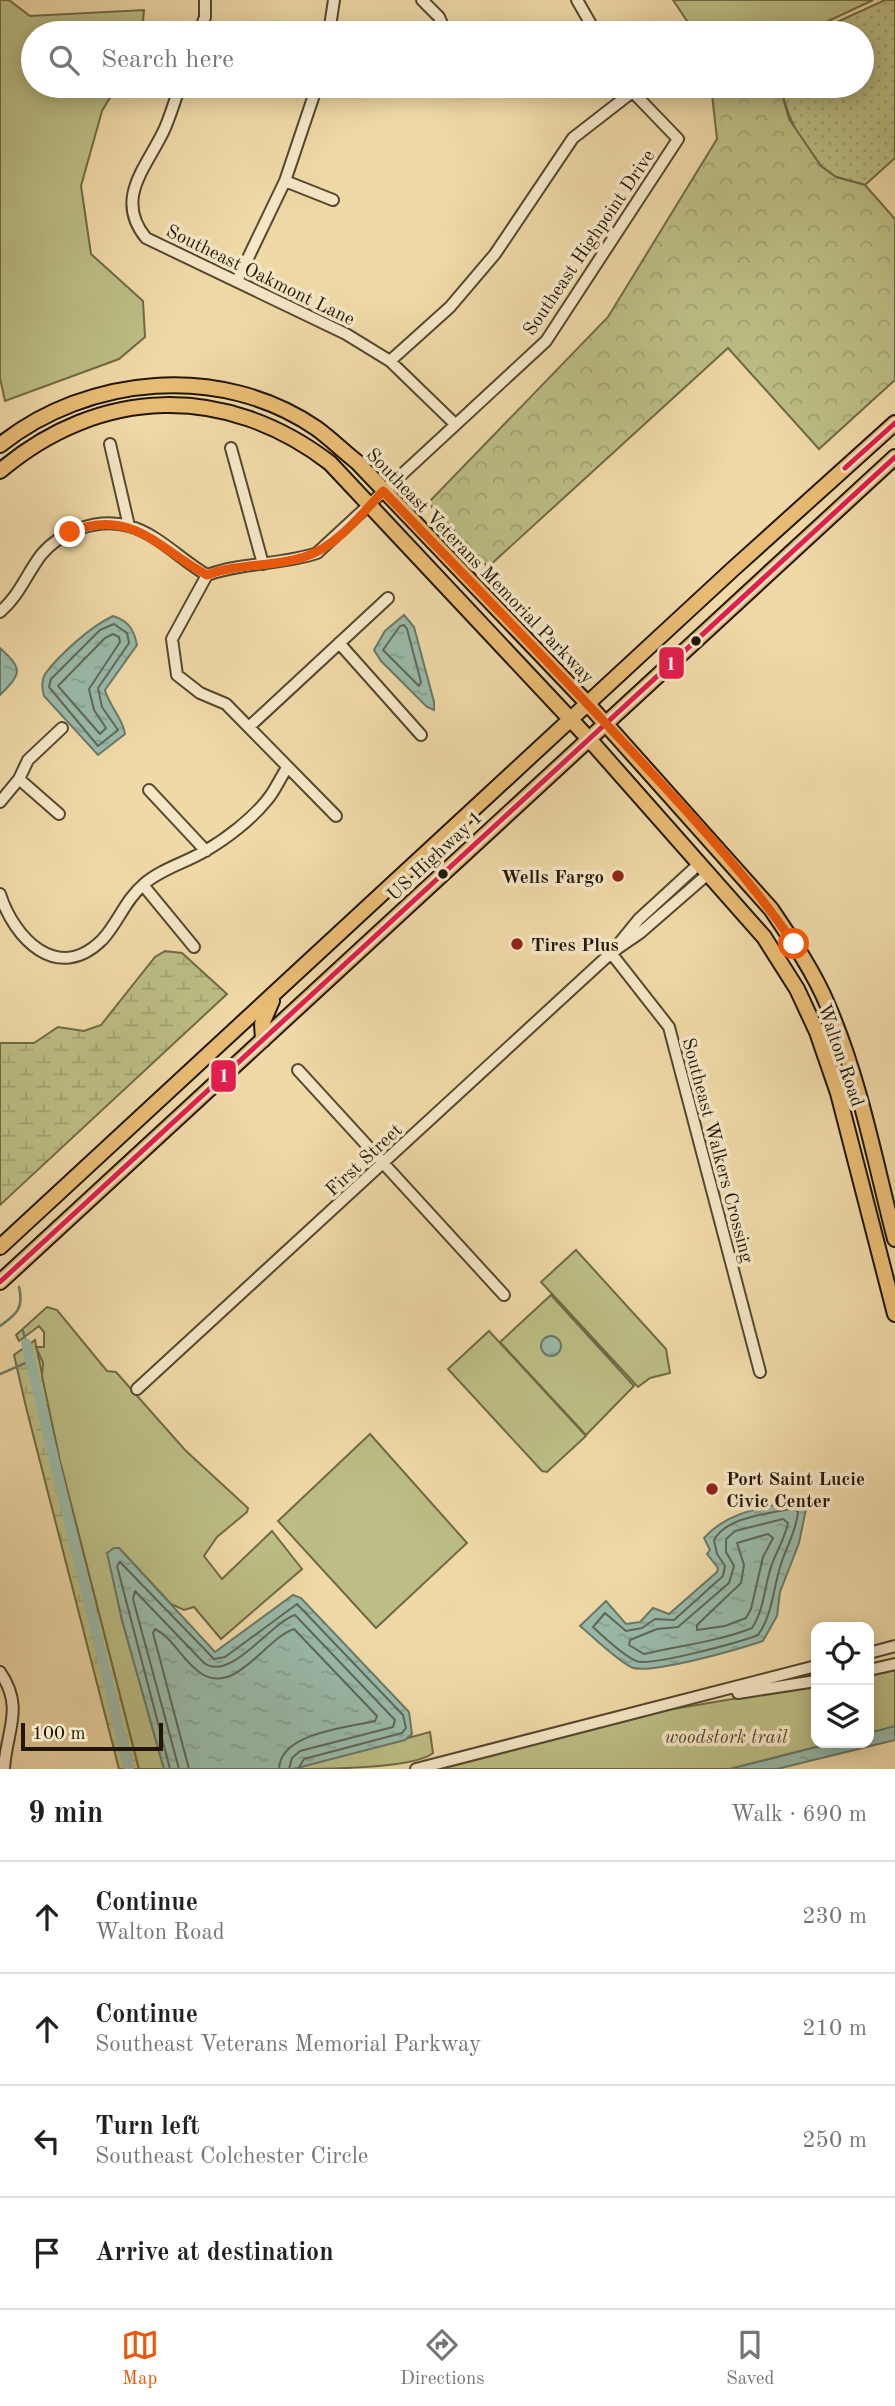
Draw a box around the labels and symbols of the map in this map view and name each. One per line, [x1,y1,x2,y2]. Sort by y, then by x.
street label: Southeast Highpoint Drive [521,147,659,340]
street label: Southeast Oakmont Lane [163,222,357,330]
street label: Southeast Veterans Memorial Parkway [362,445,597,688]
route end [54,516,85,547]
unlabelled marker [689,634,703,648]
line badge: 1 [658,646,685,680]
text: 1 [665,656,677,675]
street label: US Highway 1 [385,808,487,905]
unlabelled marker [436,867,450,881]
marker: Wells Fargo [610,868,626,884]
place label: Wells Fargo [501,869,604,888]
route start [778,928,809,959]
marker: Tires Plus [509,936,525,952]
place label: Tires Plus [531,937,619,956]
street label: Walton Road [813,1002,866,1110]
street label: Southeast Walkers Crossing [677,1036,756,1266]
line badge: 1 [210,1059,237,1093]
text: 1 [218,1068,230,1087]
street label: First Street [323,1121,406,1201]
place label: Port Saint Lucie Civic Center [726,1471,865,1512]
marker: Port Saint Lucie Civic Center [704,1481,720,1497]
scale bar [21,1720,163,1752]
park label: woodstork trail [664,1729,788,1748]

